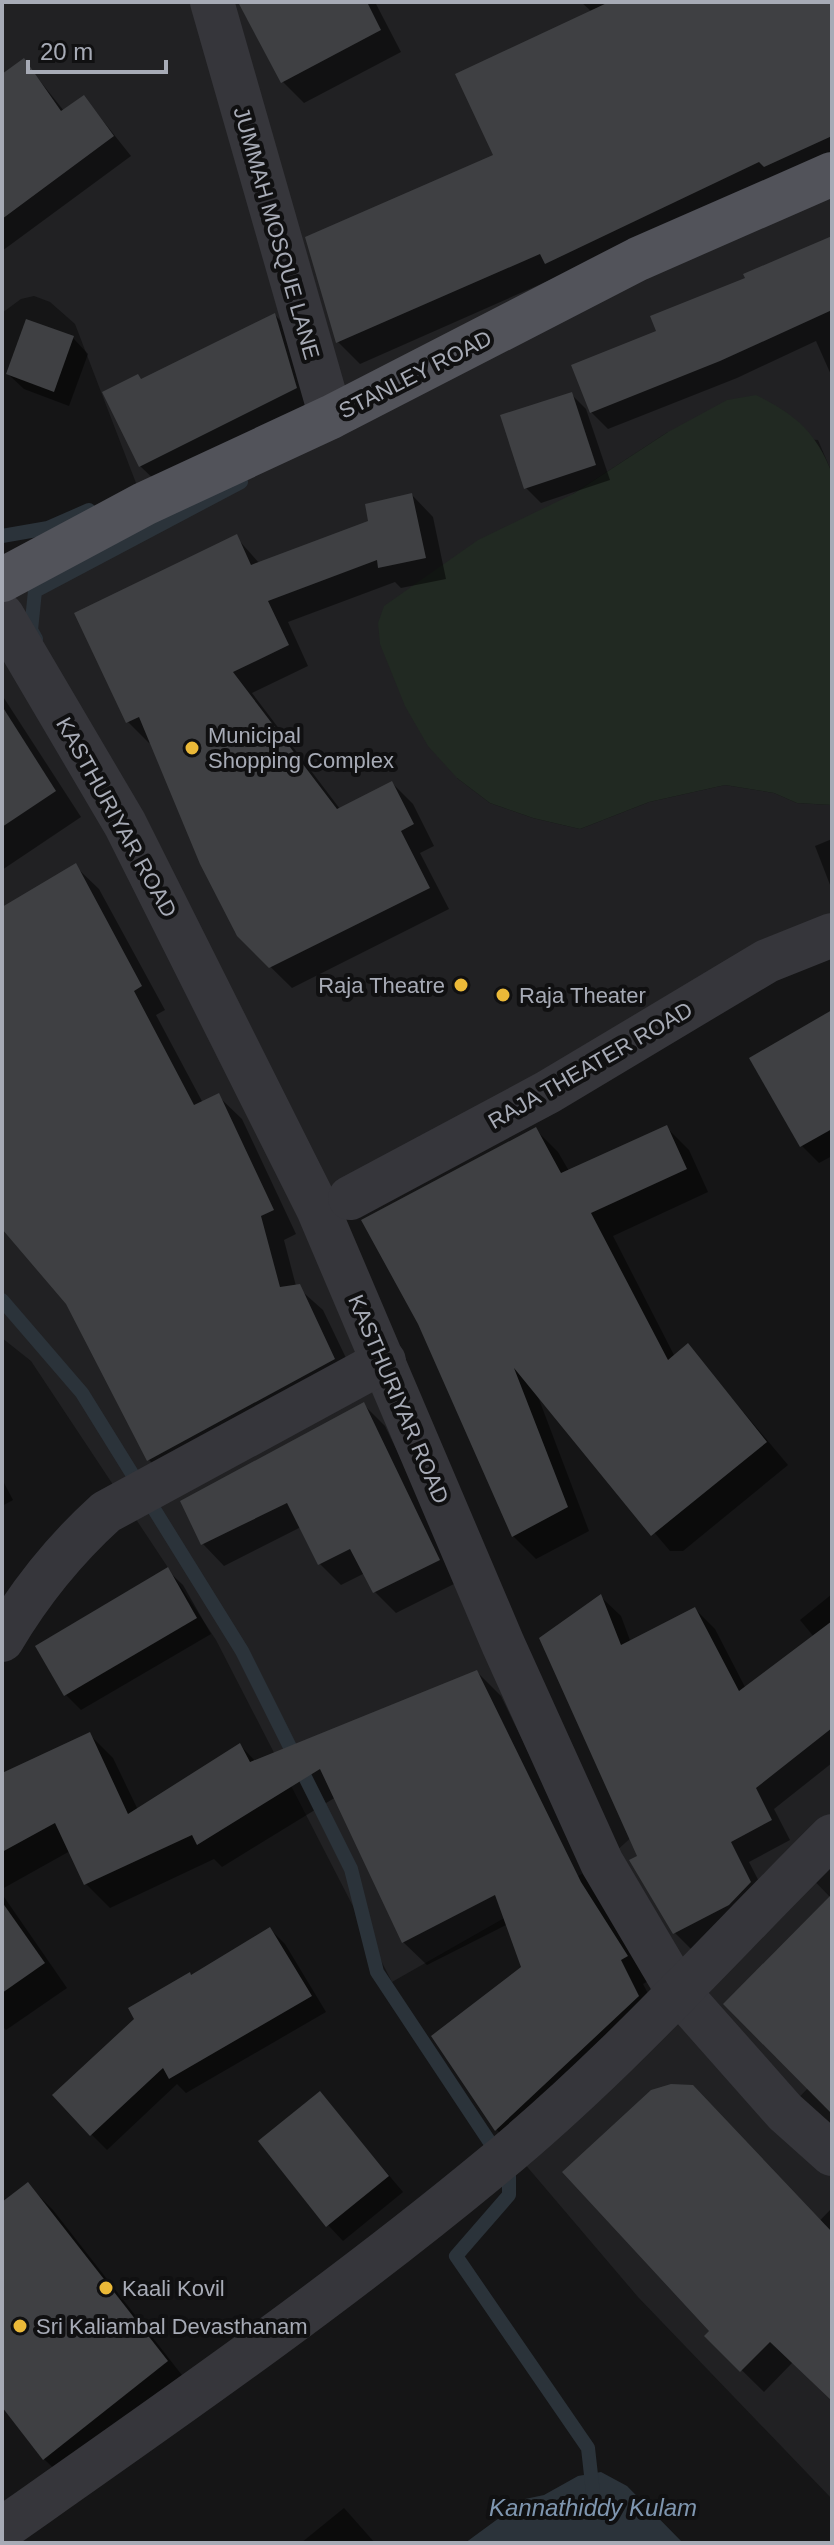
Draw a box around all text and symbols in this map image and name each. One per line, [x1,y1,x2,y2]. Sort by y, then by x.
scale bar [28,24,166,74]
text: 20 m [40,38,93,65]
street label: JUMMAH MOSQUE LANE [228,104,325,362]
street label: STANLEY ROAD [335,325,496,424]
street label: KASTHURIYAR ROAD [51,713,182,921]
place label: Municipal Shopping Complex [208,723,394,773]
marker: Municipal Shopping Complex [183,739,201,757]
place label: Raja Theatre [318,973,445,998]
marker: Raja Theatre [452,976,470,994]
place label: Raja Theater [519,983,646,1008]
marker: Raja Theater [494,986,512,1004]
street label: RAJA THEATER ROAD [484,997,697,1134]
street label: KASTHURIYAR ROAD [343,1291,454,1507]
place label: Kaali Kovil [122,2276,225,2301]
marker: Kaali Kovil [97,2279,115,2297]
place label: Sri Kaliambal Devasthanam [36,2314,307,2339]
marker: Sri Kaliambal Devasthanam [11,2317,29,2335]
water label: Kannathiddy Kulam [489,2494,697,2521]

